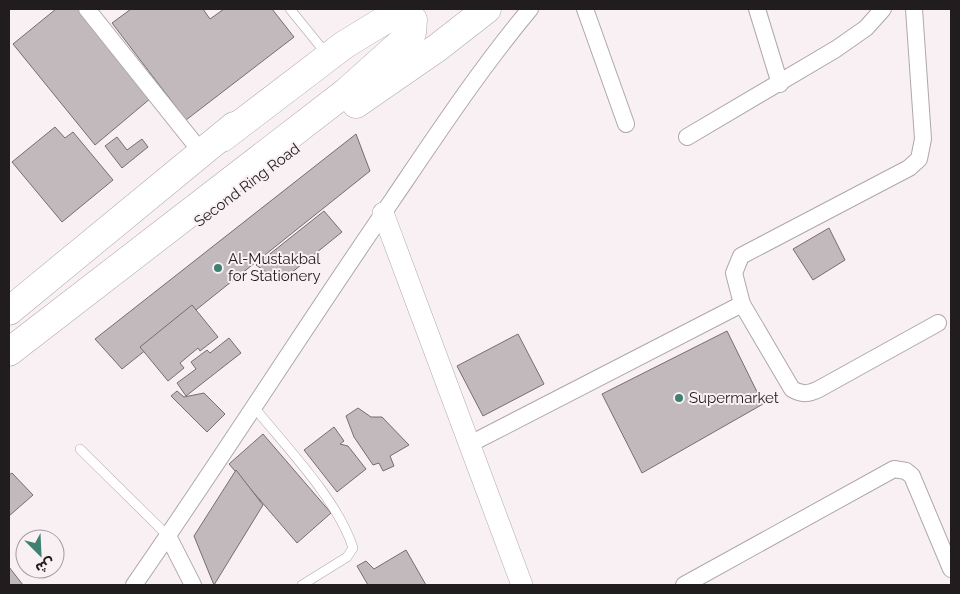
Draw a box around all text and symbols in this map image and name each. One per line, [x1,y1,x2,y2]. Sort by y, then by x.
street label: Second Ring Road [191,139,303,231]
place label: Al-Mustakbal for Stationery [228,250,321,285]
marker: Al-Mustakbal for Stationery [212,262,224,274]
place label: Supermarket [689,389,779,407]
marker: Supermarket [673,392,685,404]
north arrow [15,529,65,579]
text: ش [33,555,57,577]

